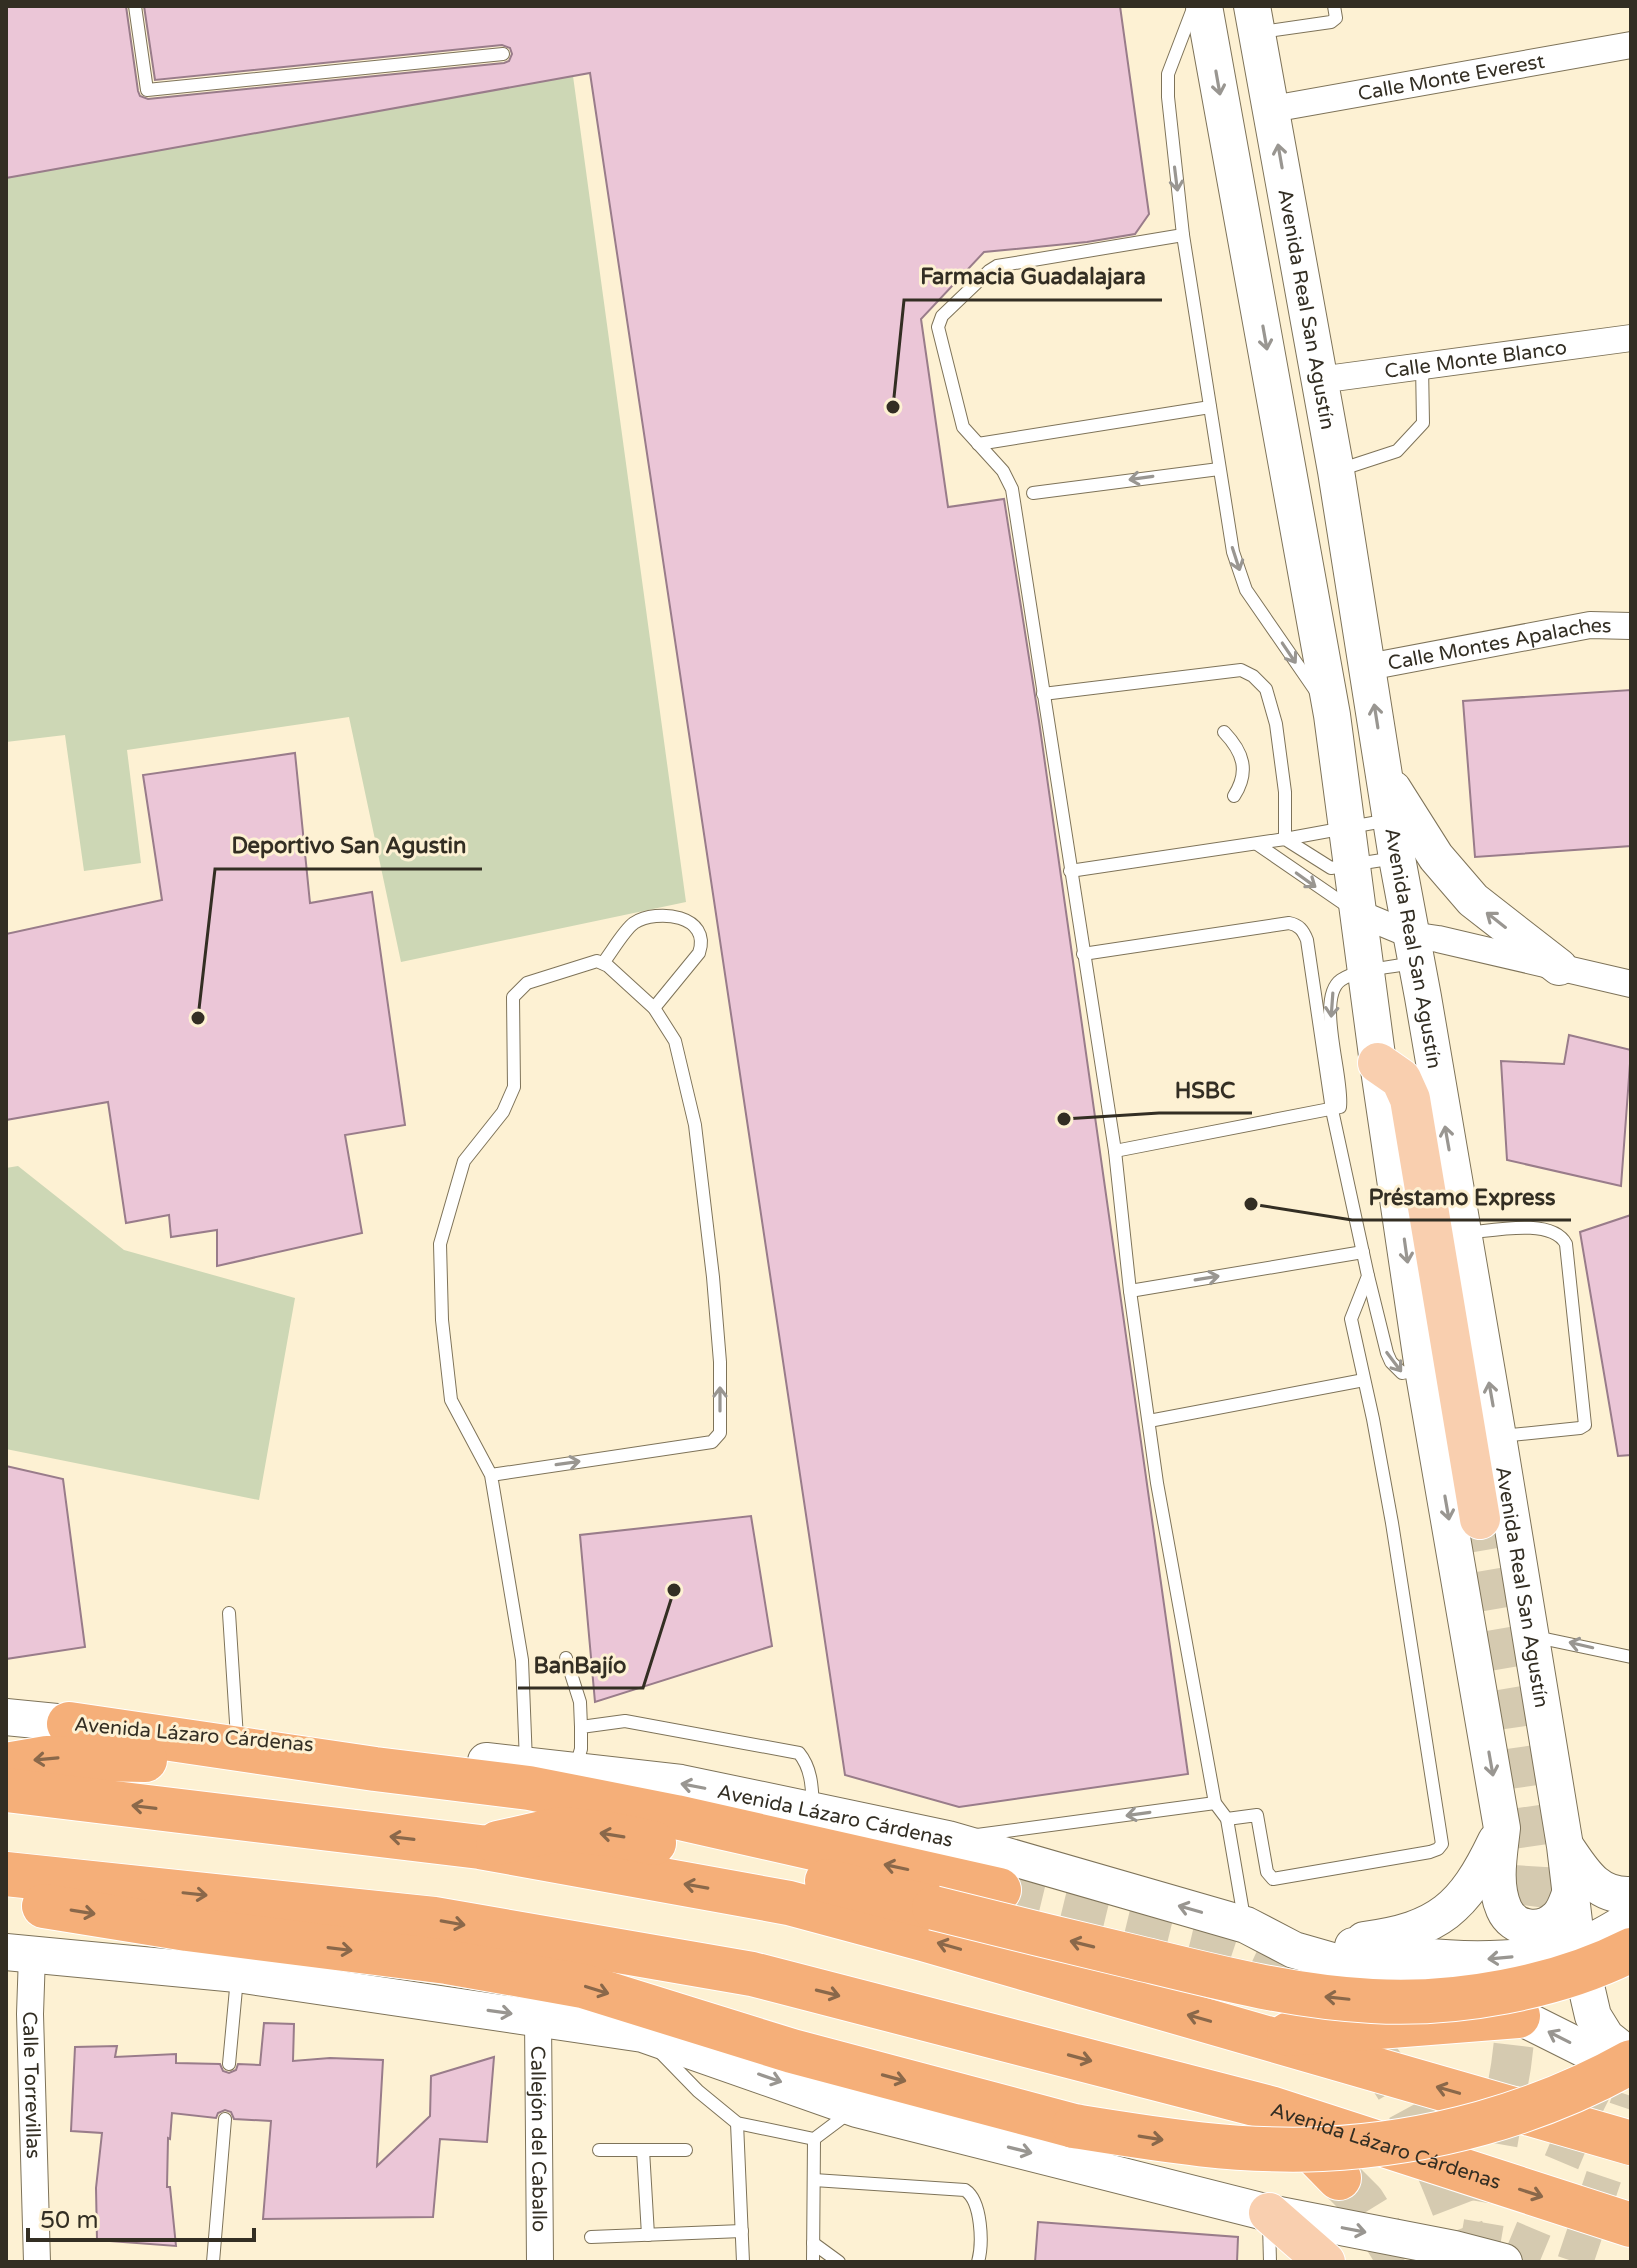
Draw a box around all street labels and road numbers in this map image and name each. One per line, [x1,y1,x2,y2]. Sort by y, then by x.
street label: Calle Monte Everest [1356,50,1547,106]
street label: Avenida Real San Agustín [1272,187,1339,432]
street label: Calle Monte Blanco [1383,336,1568,384]
street label: Calle Montes Apalaches [1386,614,1612,676]
street label: Avenida Real San Agustín [1379,826,1446,1070]
street label: Avenida Real San Agustín [1490,1465,1553,1709]
street label: Avenida Lázaro Cárdenas [73,1713,315,1757]
street label: Avenida Lázaro Cárdenas [715,1780,956,1853]
street label: Calle Torrevillas [17,2011,45,2159]
street label: Callejón del Caballo [525,2046,551,2232]
street label: Avenida Lázaro Cárdenas [1268,2098,1504,2195]

